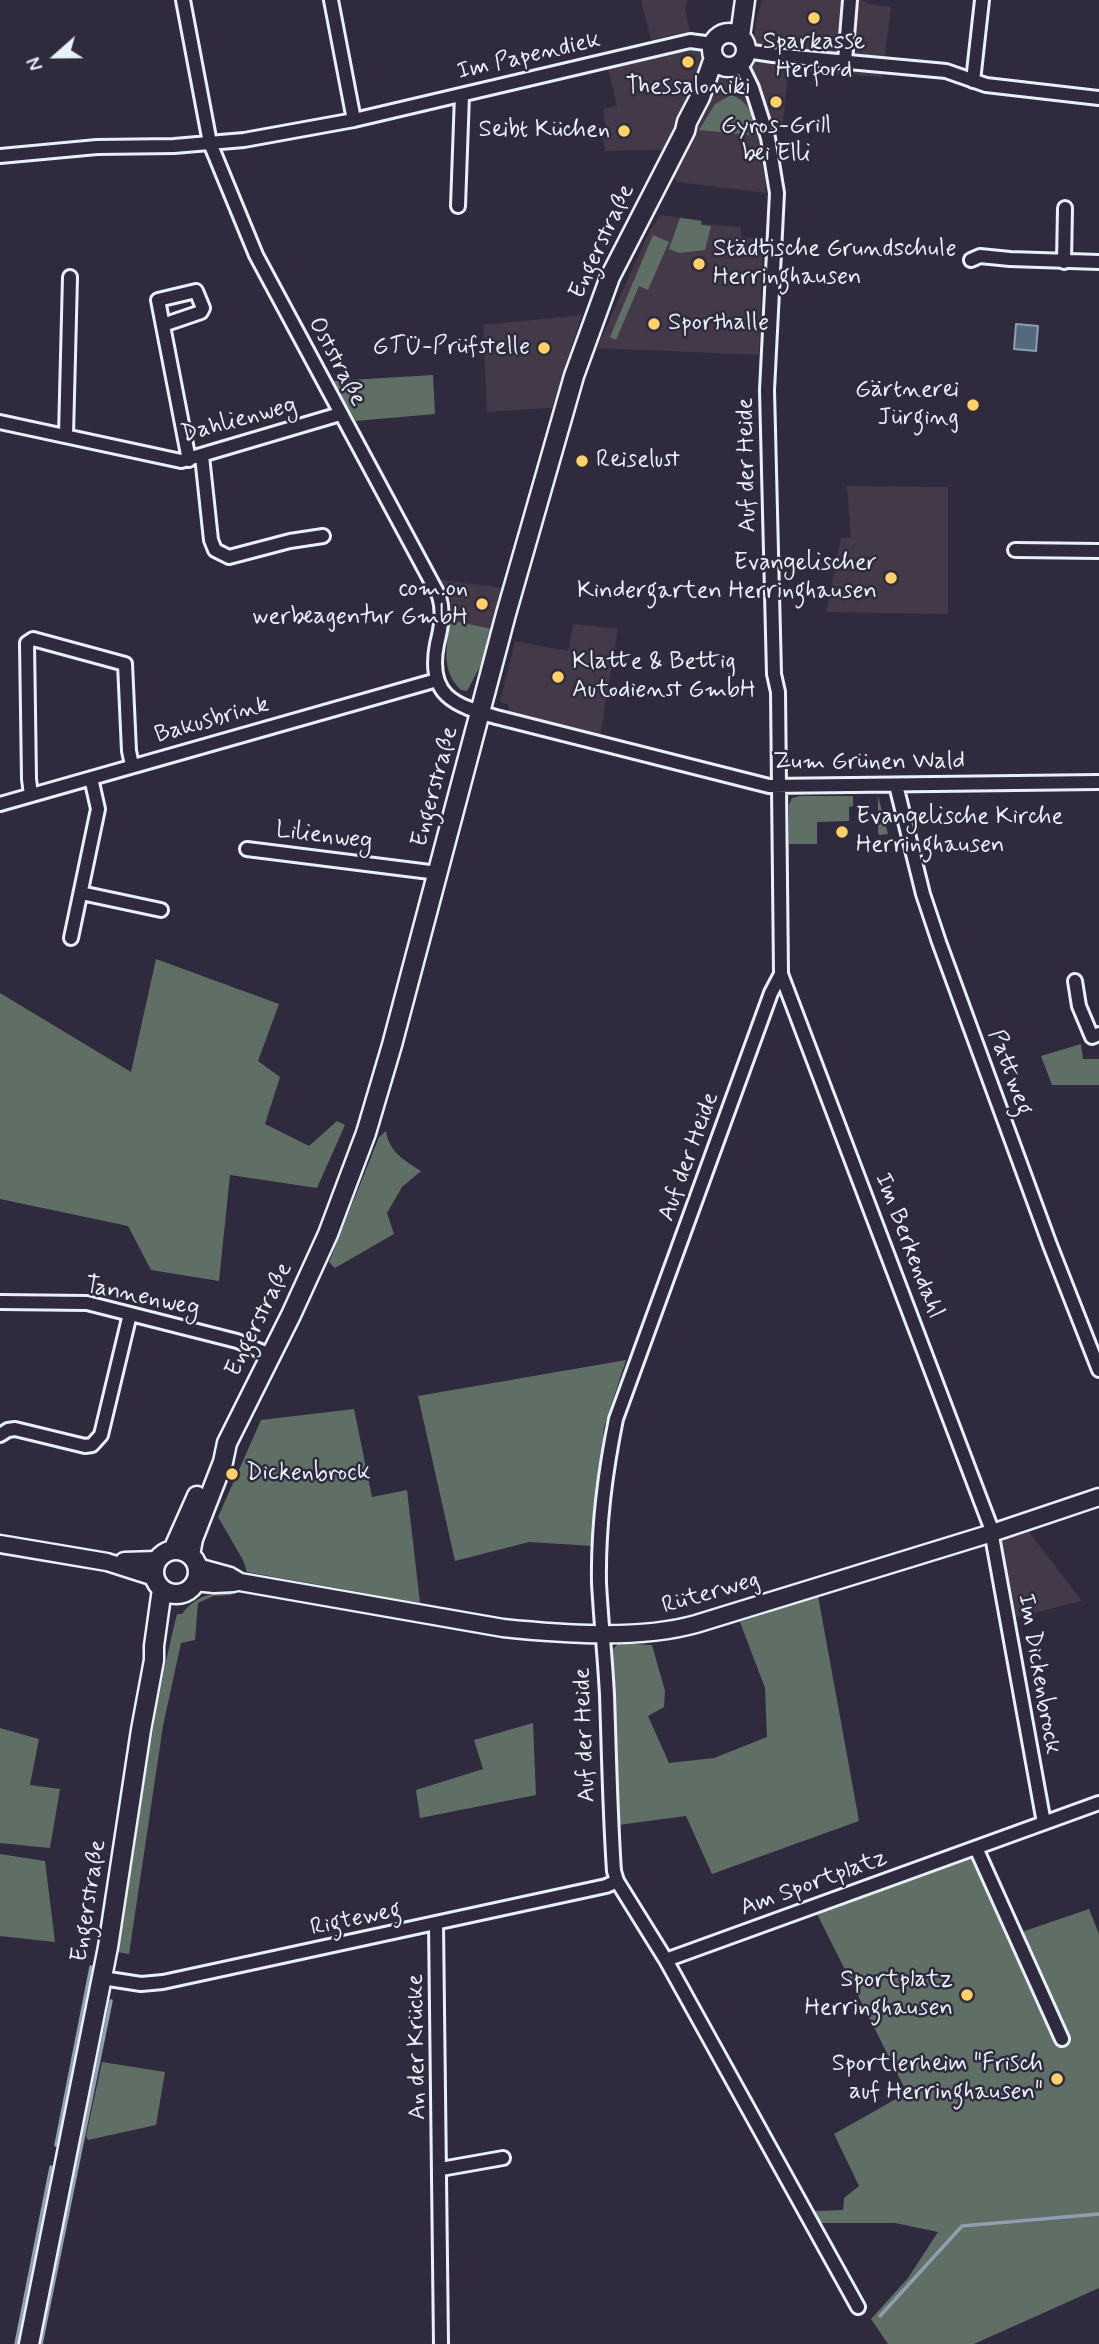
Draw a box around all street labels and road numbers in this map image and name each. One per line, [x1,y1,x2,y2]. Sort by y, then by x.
street label: Im Papendiek [455,27,603,87]
street label: Engerstraße [564,180,642,304]
street label: Oststraße [301,313,371,411]
street label: Dahlienweg [178,392,300,450]
street label: Auf der Heide [732,397,764,533]
street label: Bakusbrink [152,691,272,751]
street label: Engerstraße [406,724,466,850]
street label: Zum Grünen Wald [773,749,965,777]
street label: Lilienweg [274,817,374,857]
street label: Pattweg [980,1026,1038,1120]
street label: Auf der Heide [653,1089,727,1225]
street label: Im Berkendahl [867,1169,949,1323]
street label: Engerstraße [220,1258,300,1382]
street label: Tannenweg [82,1272,202,1324]
street label: Rüterweg [659,1566,763,1622]
street label: Im Dickenbrock [1010,1591,1066,1757]
street label: Auf der Heide [569,1667,603,1803]
street label: Engerstraße [66,1838,114,1964]
street label: Am Sportplatz [737,1844,891,1924]
street label: Rigteweg [308,1896,404,1944]
street label: An der Krücke [402,1974,434,2120]

